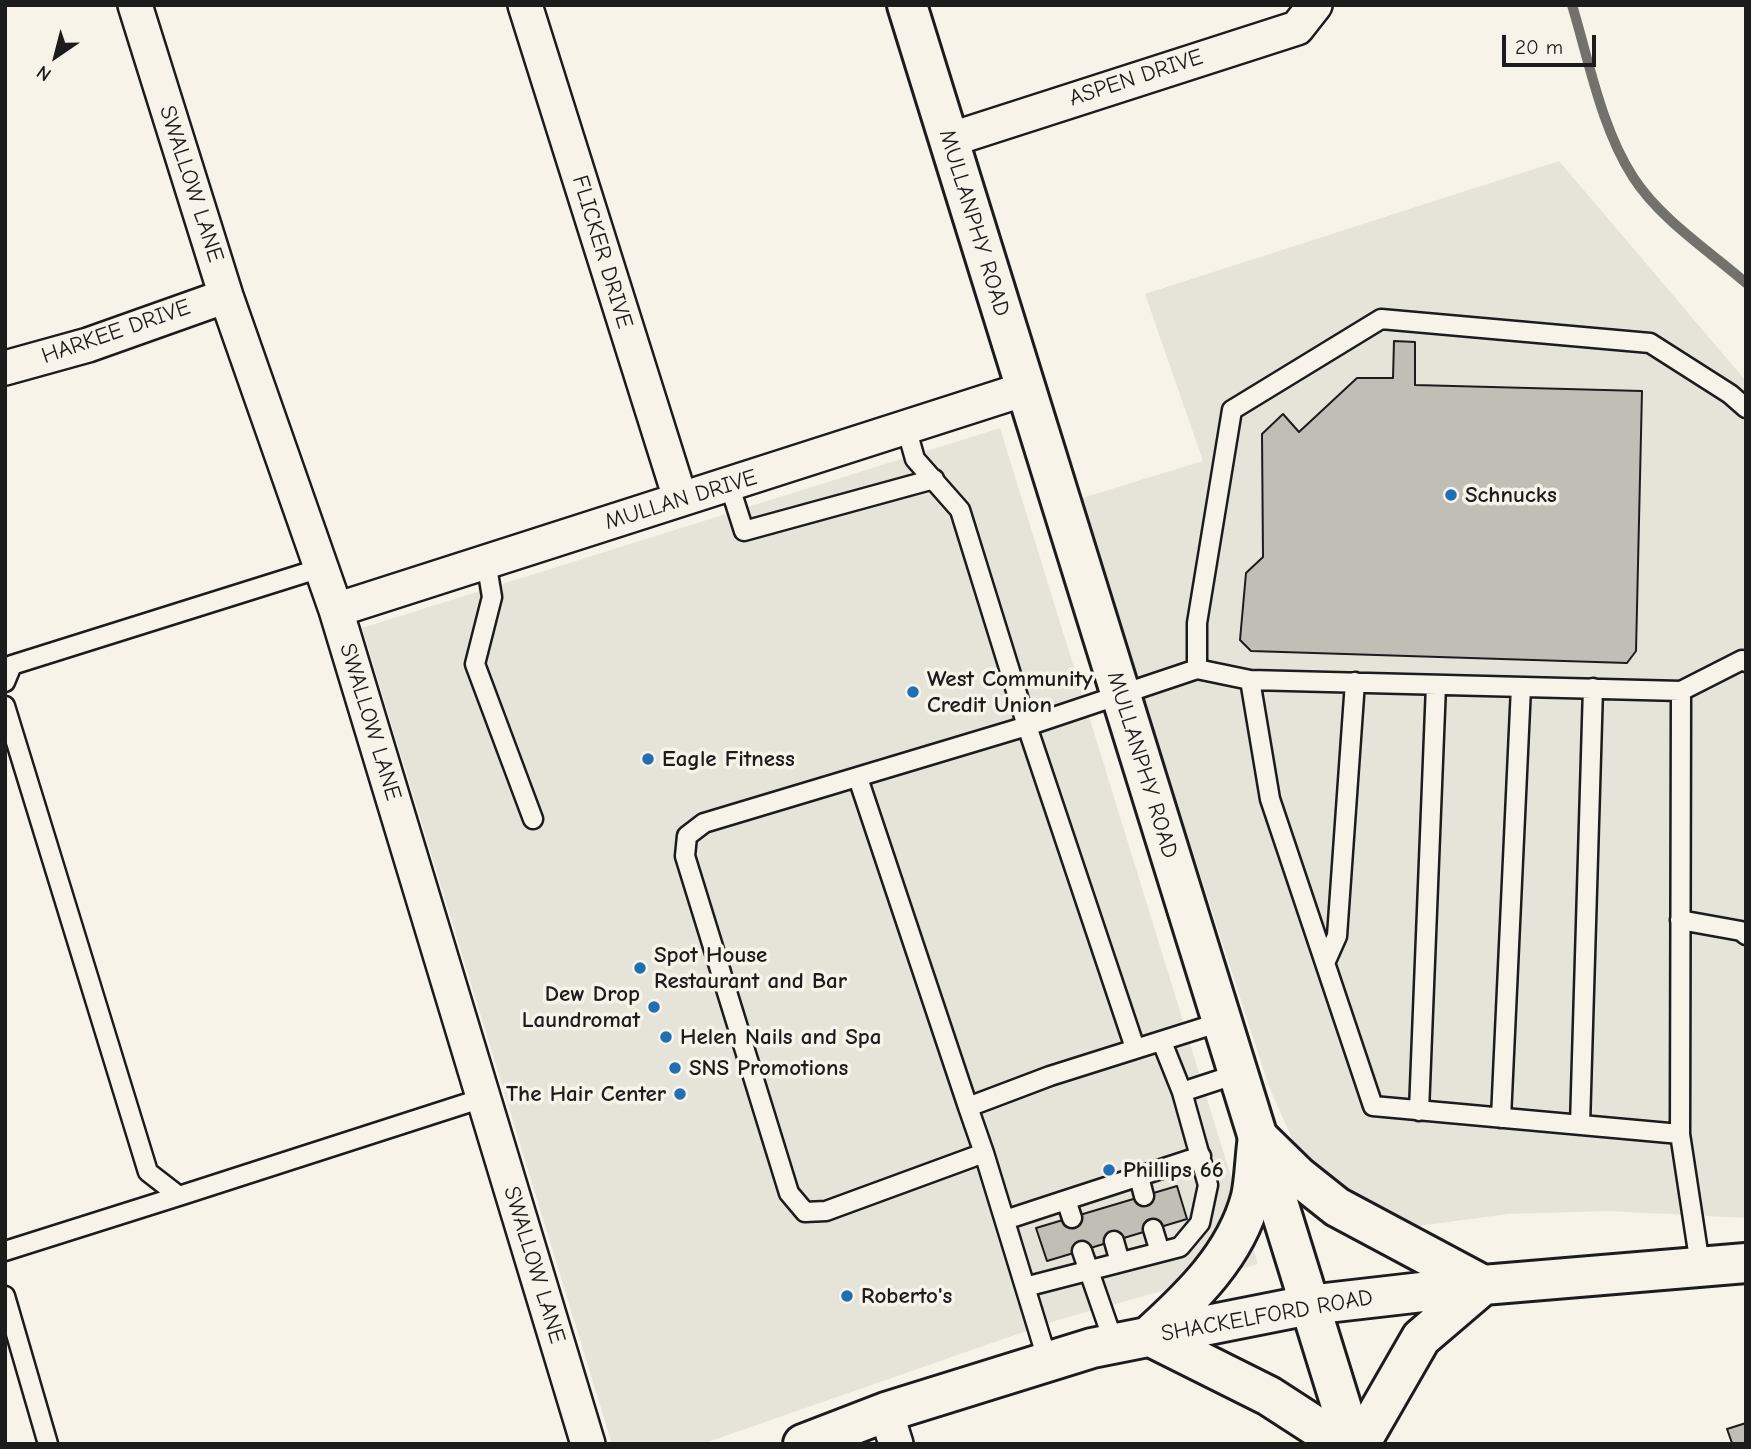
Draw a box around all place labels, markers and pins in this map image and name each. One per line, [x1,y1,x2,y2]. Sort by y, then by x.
place label: Schnucks [1465,481,1557,509]
marker: Schnucks [1443,487,1459,503]
place label: West Community Credit Union [927,665,1093,719]
marker: West Community Credit Union [905,684,921,700]
place label: Eagle Fitness [662,745,795,773]
marker: Eagle Fitness [640,751,656,767]
place label: Spot House Restaurant and Bar [654,941,847,995]
marker: Spot House Restaurant and Bar [632,960,648,976]
place label: Dew Drop Laundromat [522,980,640,1034]
marker: Dew Drop Laundromat [646,999,662,1015]
place label: Helen Nails and Spa [680,1023,881,1051]
marker: Helen Nails and Spa [658,1029,674,1045]
place label: SNS Promotions [689,1054,848,1082]
marker: SNS Promotions [667,1060,683,1076]
place label: The Hair Center [506,1080,666,1108]
marker: The Hair Center [672,1086,688,1102]
place label: Phillips 66 [1123,1156,1224,1184]
marker: Phillips 66 [1101,1162,1117,1178]
place label: Roberto's [861,1282,952,1310]
marker: Roberto's [839,1288,855,1304]

